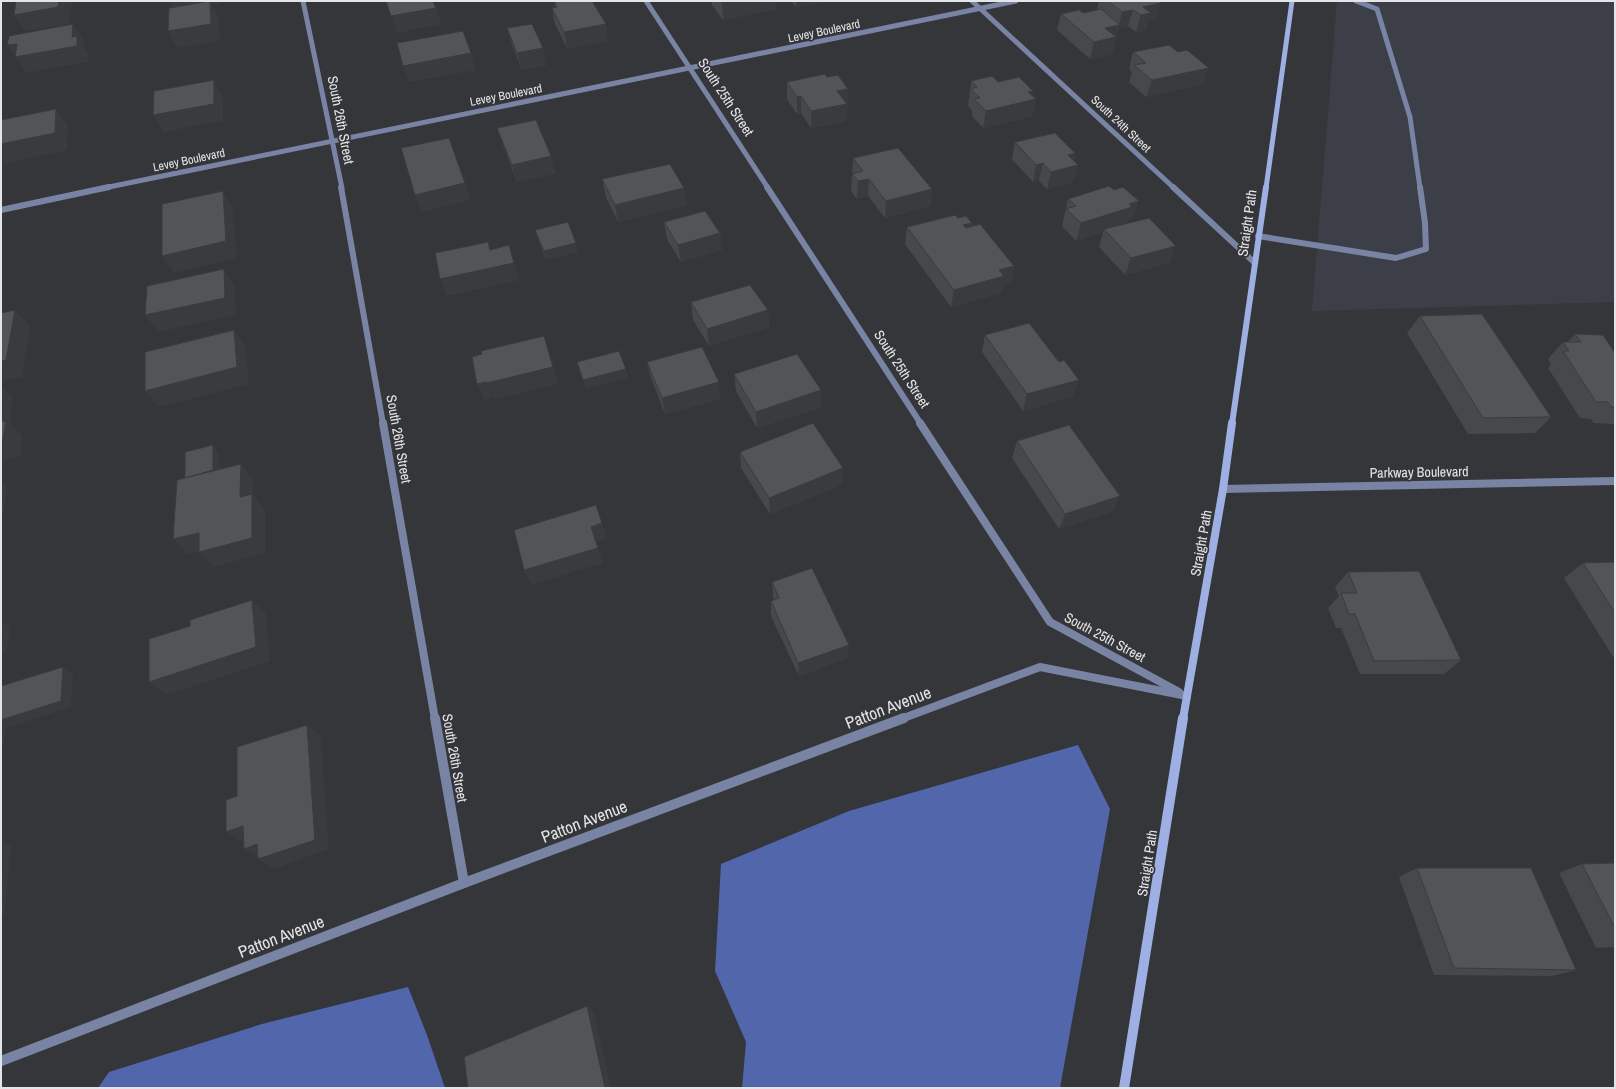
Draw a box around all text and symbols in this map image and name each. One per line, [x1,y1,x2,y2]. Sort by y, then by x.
street label: Levey Boulevard [786,16,862,46]
street label: South 25th Street [694,55,758,139]
street label: South 26th Street [324,74,358,166]
street label: Levey Boulevard [468,80,544,110]
street label: South 24th Street [1088,92,1155,156]
street label: Levey Boulevard [151,145,227,175]
street label: Straight Path [1233,189,1261,257]
street label: South 25th Street [870,327,934,411]
street label: South 26th Street [382,393,416,485]
street label: Parkway Boulevard [1369,462,1469,482]
street label: Straight Path [1186,508,1216,578]
street label: South 25th Street [1061,608,1149,666]
street label: Patton Avenue [842,680,935,734]
street label: South 26th Street [438,712,472,804]
street label: Patton Avenue [538,794,631,848]
street label: Straight Path [1133,828,1161,898]
street label: Patton Avenue [235,909,328,963]

